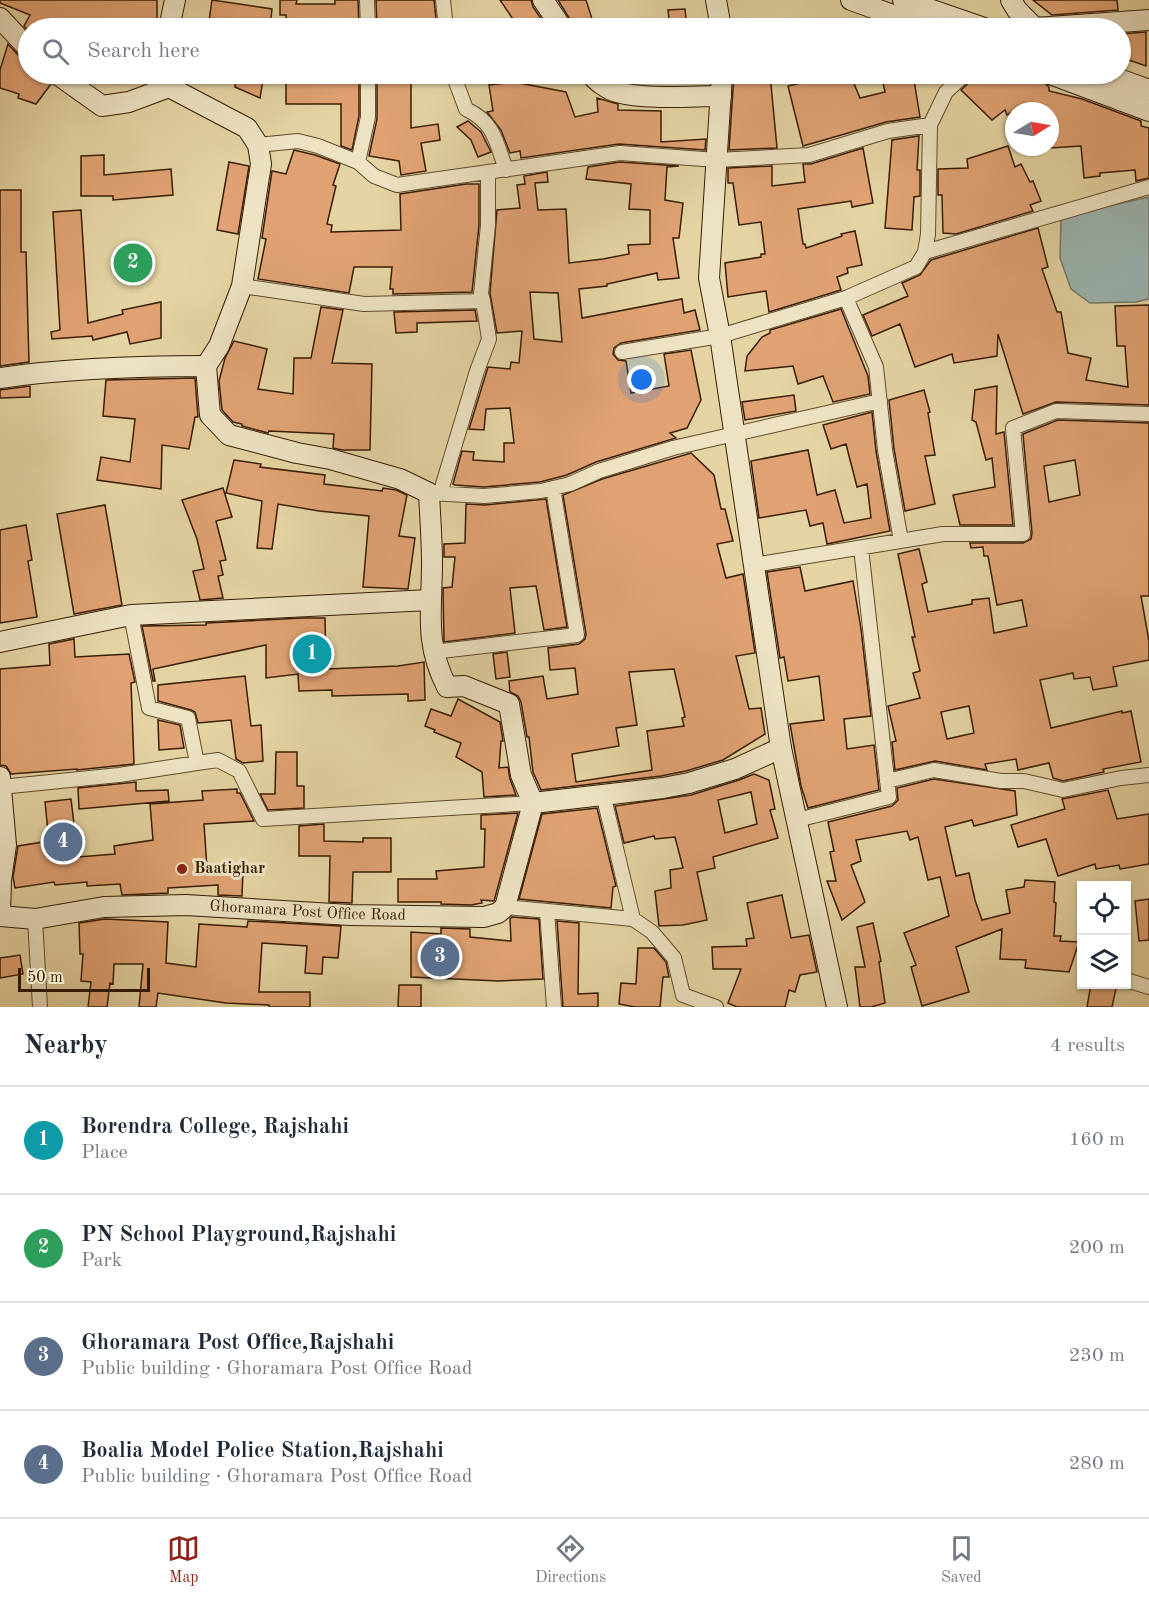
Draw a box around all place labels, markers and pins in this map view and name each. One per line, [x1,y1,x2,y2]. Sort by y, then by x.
pin: 2 [114,240,152,286]
pin: 1 [292,632,332,676]
pin: 4 [44,820,82,864]
place label: Baatighar [194,861,265,877]
marker: Baatighar [175,862,189,876]
pin: 3 [420,934,460,980]

